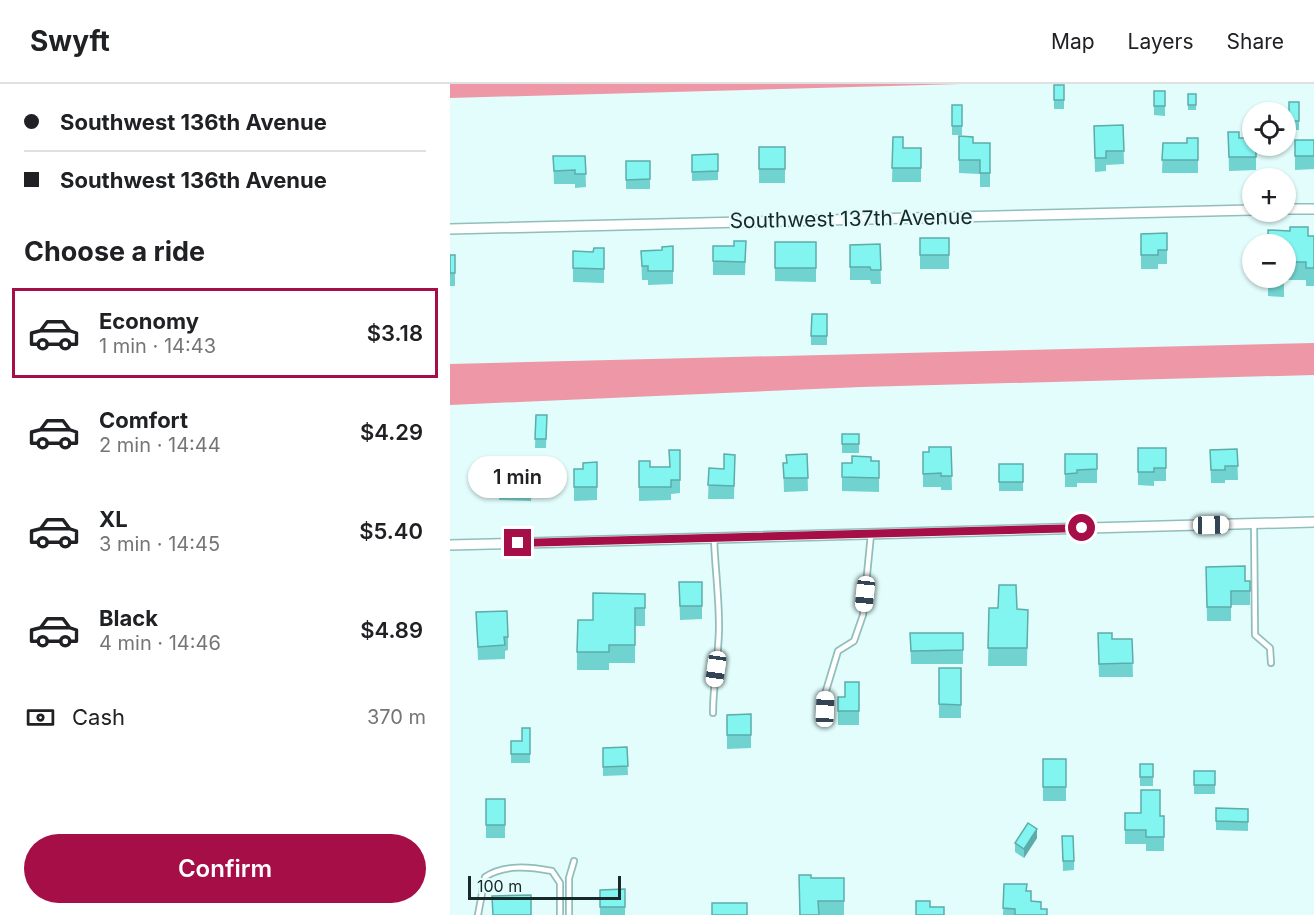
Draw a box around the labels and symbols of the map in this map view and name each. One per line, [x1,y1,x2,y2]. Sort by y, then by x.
street label: Southwest 137th Avenue [729,204,973,233]
callout: 1 min [469,456,568,498]
route start [1068,514,1095,541]
car [1193,516,1229,534]
route end [504,529,531,556]
car [854,575,876,613]
car [705,650,727,688]
car [815,691,835,727]
scale bar [468,873,621,900]

